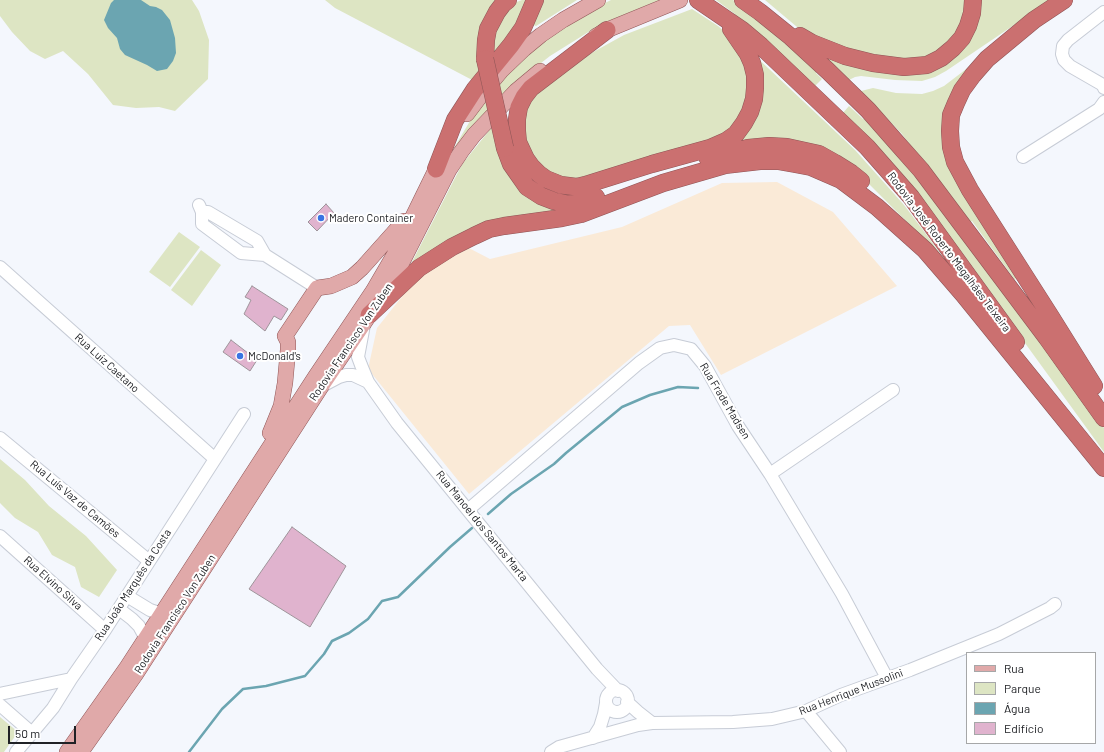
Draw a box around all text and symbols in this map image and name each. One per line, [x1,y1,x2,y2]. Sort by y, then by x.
street label: Rodovia José Roberto Magalhães Teixeira [885,170,1013,334]
place label: Madero Container [329,211,413,225]
marker: Madero Container [316,213,326,223]
street label: Rodovia Francisco Von Zuben [307,281,395,403]
street label: Rua Luiz Caetano [72,331,142,395]
place label: McDonald's [248,349,301,363]
marker: McDonald's [235,351,245,361]
street label: Rua Frade Madsen [697,360,753,442]
street label: Rua Luís Vaz de Camões [27,458,123,540]
street label: Rua Manoel dos Santos Marta [433,468,531,584]
street label: Rua João Marquês da Costa [92,527,174,643]
street label: Rodovia Francisco Von Zuben [132,552,218,676]
street label: Rua Elvino Silva [21,553,85,613]
legend [966,652,1096,744]
text: Rua [1004,661,1024,675]
street label: Rua Henrique Mussolini [797,666,905,718]
text: Parque [1004,681,1041,695]
text: Água [1004,701,1030,715]
scale bar [10,718,78,744]
text: Edifício [1004,721,1044,735]
text: 50 m [15,726,40,740]

